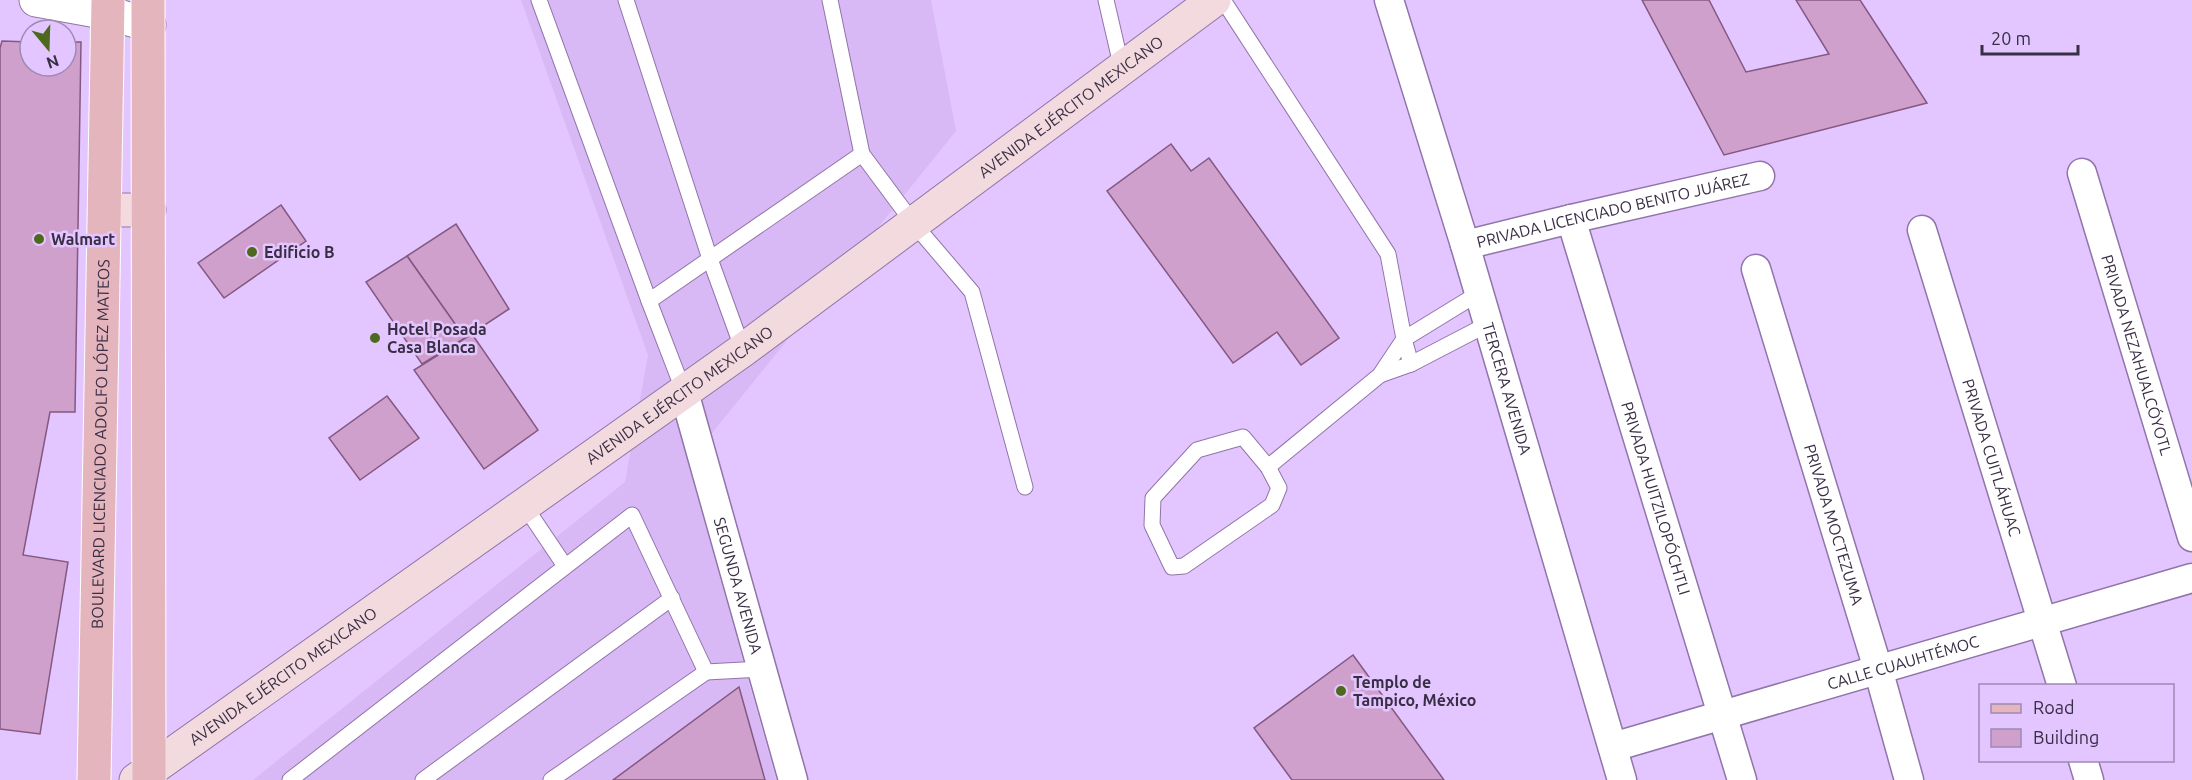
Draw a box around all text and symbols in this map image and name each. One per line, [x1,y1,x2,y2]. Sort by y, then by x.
north arrow [18,18,78,78]
scale bar [1982,18,2078,56]
text: 20 m [1991,28,2031,48]
street label: AVENIDA EJÉRCITO MEXICANO [975,32,1166,181]
text: N [44,52,61,73]
street label: PRIVADA LICENCIADO BENITO JUÁREZ [1475,170,1751,251]
place label: Walmart [51,230,115,248]
marker: Walmart [32,232,46,246]
place label: Edificio B [264,243,335,261]
marker: Edificio B [245,245,259,259]
street label: PRIVADA NEZAHUALCÓYOTL [2098,252,2176,457]
street label: BOULEVARD LICENCIADO ADOLFO LÓPEZ MATEOS [88,259,112,629]
place label: Hotel Posada Casa Blanca [387,320,487,356]
street label: TERCERA AVENIDA [1479,320,1535,457]
street label: AVENIDA EJÉRCITO MEXICANO [582,322,776,468]
marker: Hotel Posada Casa Blanca [368,331,382,345]
street label: PRIVADA CUITLÁHUAC [1959,377,2025,538]
street label: PRIVADA HUITZILOPÓCHTLI [1618,399,1694,597]
street label: PRIVADA MOCTEZUMA [1801,442,1867,608]
street label: SEGUNDA AVENIDA [711,515,766,656]
street label: AVENIDA EJÉRCITO MEXICANO [186,603,380,748]
street label: CALLE CUAUHTÉMOC [1825,632,1981,693]
place label: Templo de Tampico, México [1353,673,1476,709]
marker: Templo de Tampico, México [1334,684,1348,698]
legend [1979,684,2174,762]
text: Road [2033,697,2075,717]
text: Building [2033,727,2099,747]

